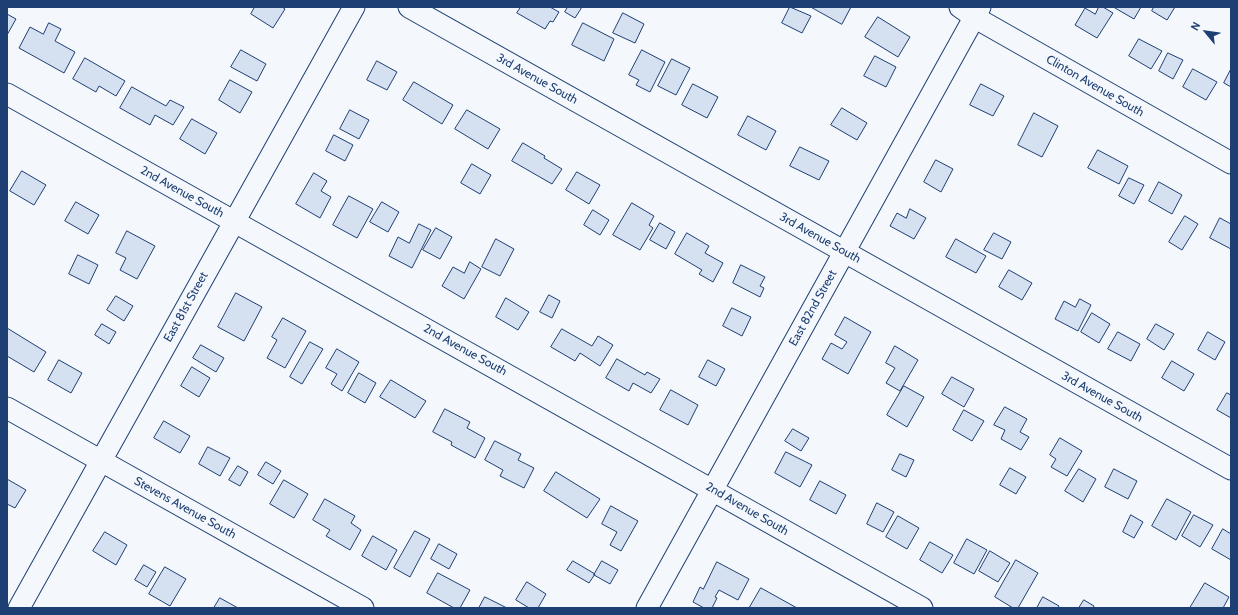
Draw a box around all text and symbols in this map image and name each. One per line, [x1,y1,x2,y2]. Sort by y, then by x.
north arrow [1186,12,1226,52]
text: N [1187,19,1204,33]
street label: 3rd Avenue South [494,51,580,107]
street label: Clinton Avenue South [1044,52,1146,120]
street label: 2nd Avenue South [138,163,226,221]
street label: 3rd Avenue South [777,210,863,266]
street label: East 82nd Street [786,268,840,348]
street label: East 81st Street [161,269,211,345]
street label: 2nd Avenue South [421,321,509,379]
street label: 3rd Avenue South [1059,369,1145,425]
street label: Stevens Avenue South [131,474,239,542]
street label: 2nd Avenue South [703,479,791,539]

